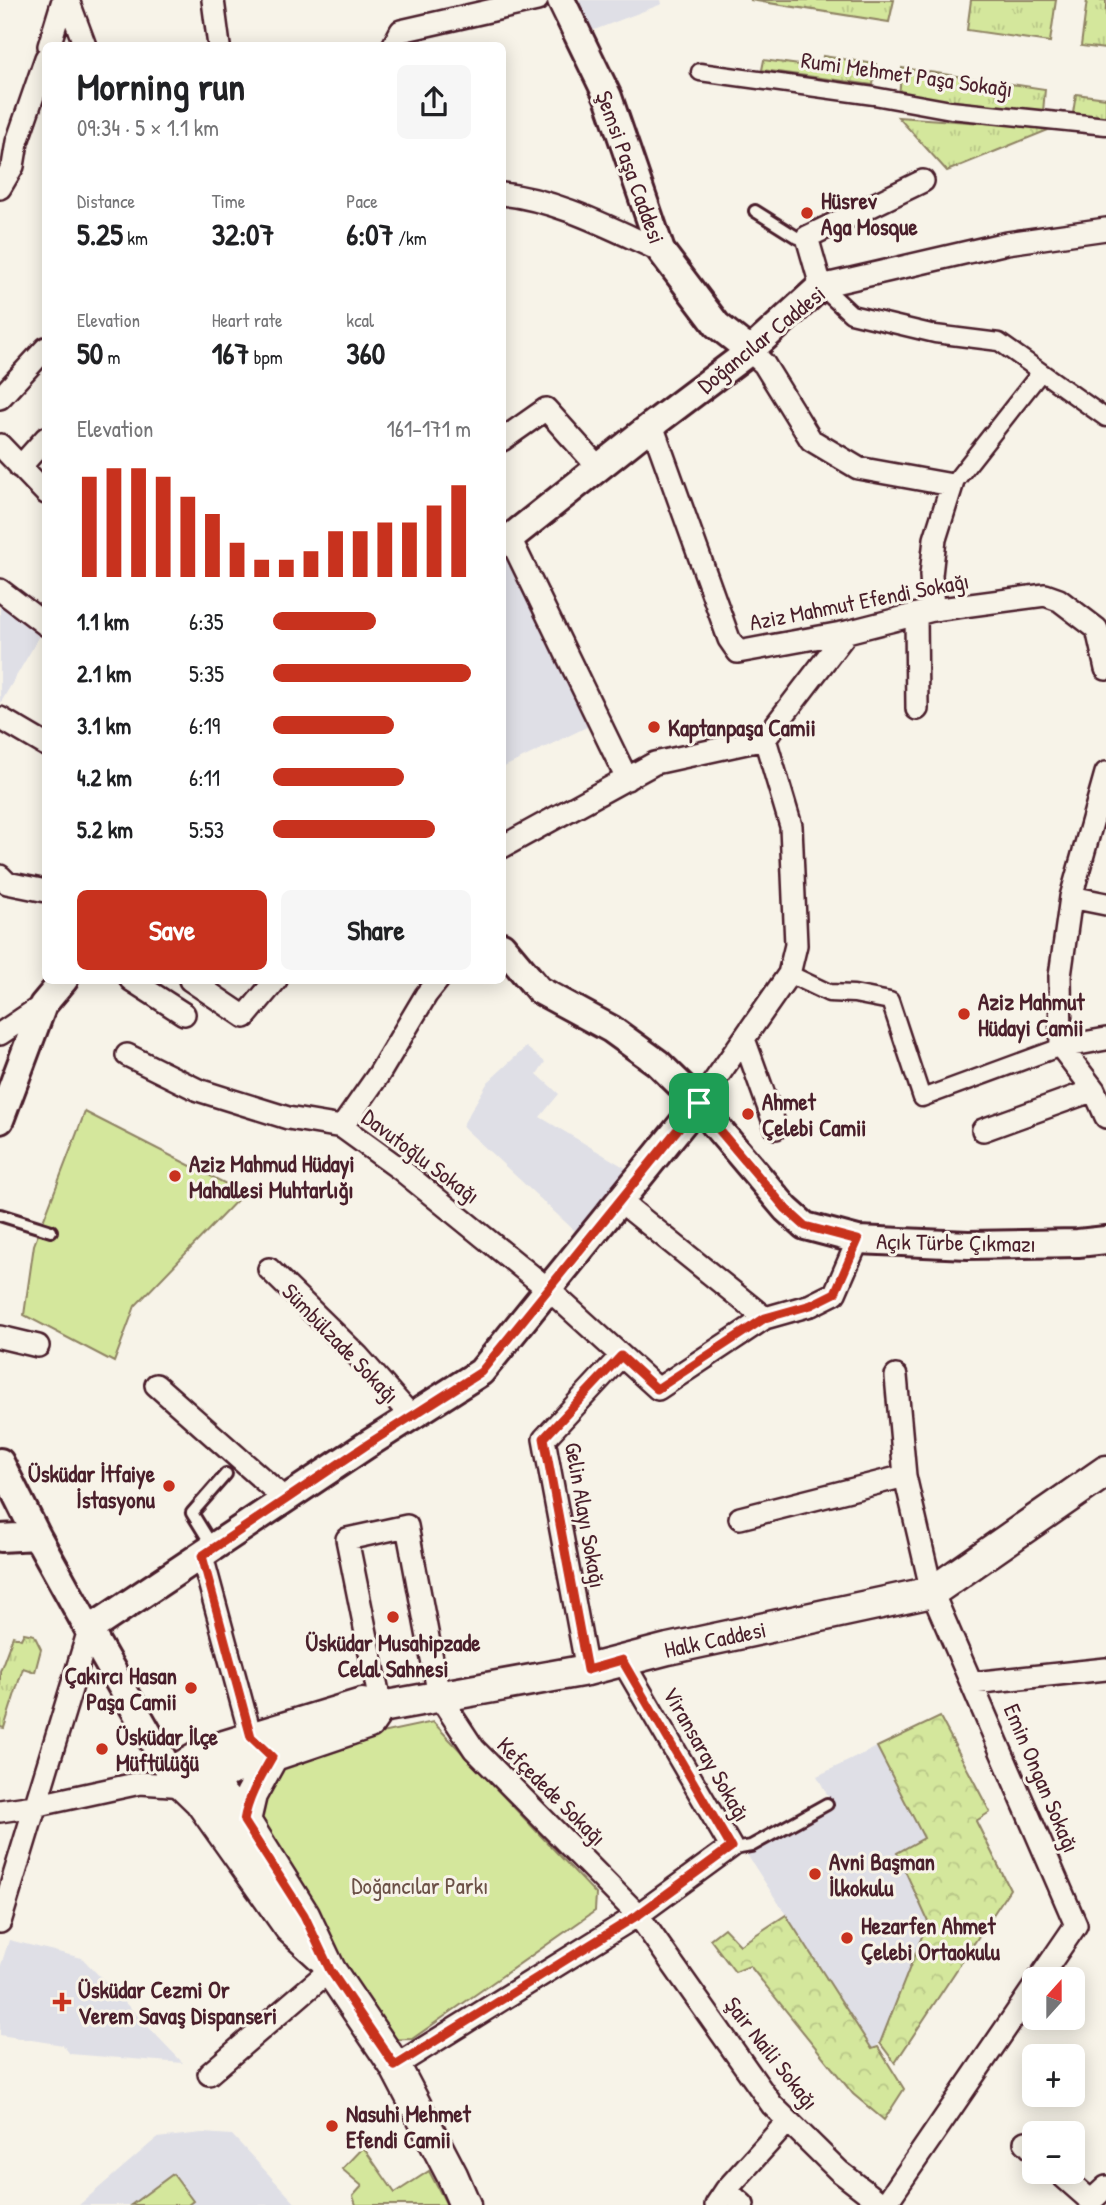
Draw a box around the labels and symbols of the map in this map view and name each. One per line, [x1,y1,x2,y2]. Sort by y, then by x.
street label: Rumi Mehmet Paşa Sokağı [799,44,1015,104]
street label: Şemsi Paşa Caddesi [589,86,673,248]
place label: Hüsrev Aga Mosque [821,185,918,243]
marker: Hüsrev Aga Mosque [799,205,815,221]
street label: Doğancılar Caddesi [691,278,831,400]
street label: Aziz Mahmut Efendi Sokağı [747,565,971,637]
place label: Kaptanpaşa Camii [668,712,816,744]
marker: Kaptanpaşa Camii [646,719,662,735]
place label: Aziz Mahmut Hüdayi Camii [978,986,1086,1044]
marker: Aziz Mahmut Hüdayi Camii [956,1006,972,1022]
pin [669,1073,729,1133]
place label: Ahmet Çelebi Camii [762,1086,867,1143]
street label: Davutoğlu Sokağı [356,1101,486,1211]
marker: Ahmet Çelebi Camii [740,1106,756,1122]
place label: Aziz Mahmud Hüdayi Mahallesi Muhtarlığı [189,1148,355,1206]
marker: Aziz Mahmud Hüdayi Mahallesi Muhtarlığı [167,1168,183,1184]
street label: Açık Türbe Çıkmazı [876,1225,1036,1259]
street label: Sümbülzade Sokağı [276,1276,406,1410]
street label: Gelin Alayı Sokağı [558,1440,614,1590]
place label: Üsküdar İtfaiye İstasyonu [28,1458,156,1516]
marker: Üsküdar İtfaiye İstasyonu [161,1478,177,1494]
marker: Üsküdar Musahipzade Celal Sahnesi [385,1609,401,1625]
street label: Halk Caddesi [661,1613,769,1665]
place label: Üsküdar Musahipzade Celal Sahnesi [306,1627,481,1684]
place label: Çakırcı Hasan Paşa Camii [64,1660,177,1717]
marker: Çakırcı Hasan Paşa Camii [183,1680,199,1696]
street label: Viransaray Sokağı [656,1681,758,1827]
street label: Emin Ongan Sokağı [997,1699,1087,1857]
place label: Üsküdar İlçe Müftülüğü [116,1721,219,1779]
street label: Kefçedede Sokağı [491,1730,613,1852]
marker: Üsküdar İlçe Müftülüğü [94,1741,110,1757]
place label: Avni Başman İlkokulu [829,1846,935,1903]
marker: Avni Başman İlkokulu [807,1866,823,1882]
park label: Doğancılar Parkı [352,1870,488,1901]
place label: Hezarfen Ahmet Çelebi Ortaokulu [861,1910,1001,1967]
marker: Hezarfen Ahmet Çelebi Ortaokulu [839,1930,855,1946]
north arrow [1022,1967,1085,2030]
place label: Üsküdar Cezmi Or Verem Savaş Dispanseri [78,1974,277,2032]
street label: Şair Naili Sokağı [718,1990,826,2116]
marker: Üsküdar Cezmi Or Verem Savaş Dispanseri [52,1992,72,2012]
place label: Nasuhi Mehmet Efendi Camii [346,2098,472,2155]
marker: Nasuhi Mehmet Efendi Camii [324,2118,340,2134]

